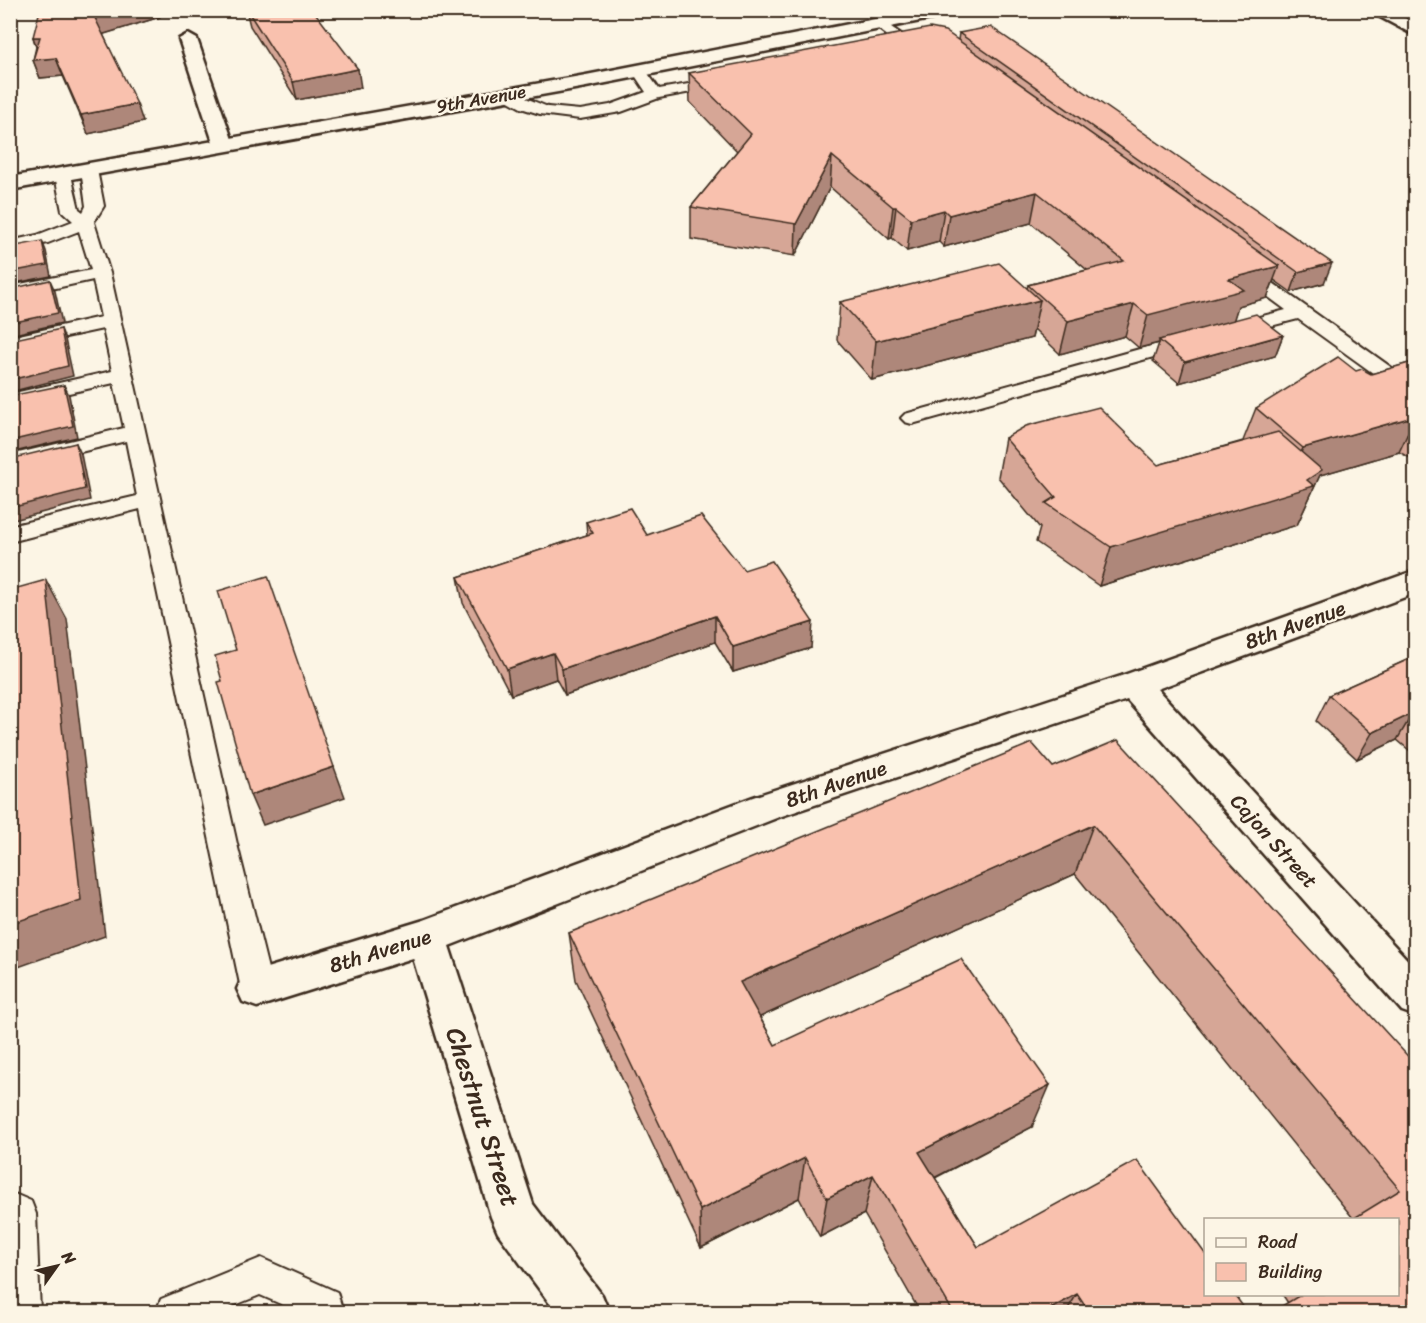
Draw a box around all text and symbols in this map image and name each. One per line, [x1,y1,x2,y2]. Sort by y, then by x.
street label: 9th Avenue [434,75,529,123]
street label: 8th Avenue [1239,589,1351,661]
street label: 8th Avenue [780,749,892,819]
street label: Cajon Street [1220,784,1328,898]
street label: 8th Avenue [324,917,436,985]
street label: Chestnut Street [432,1021,534,1213]
legend [1204,1218,1399,1296]
text: Road [1258,1226,1298,1258]
north arrow [27,1236,87,1296]
text: N [53,1244,85,1271]
text: Building [1258,1256,1322,1288]

